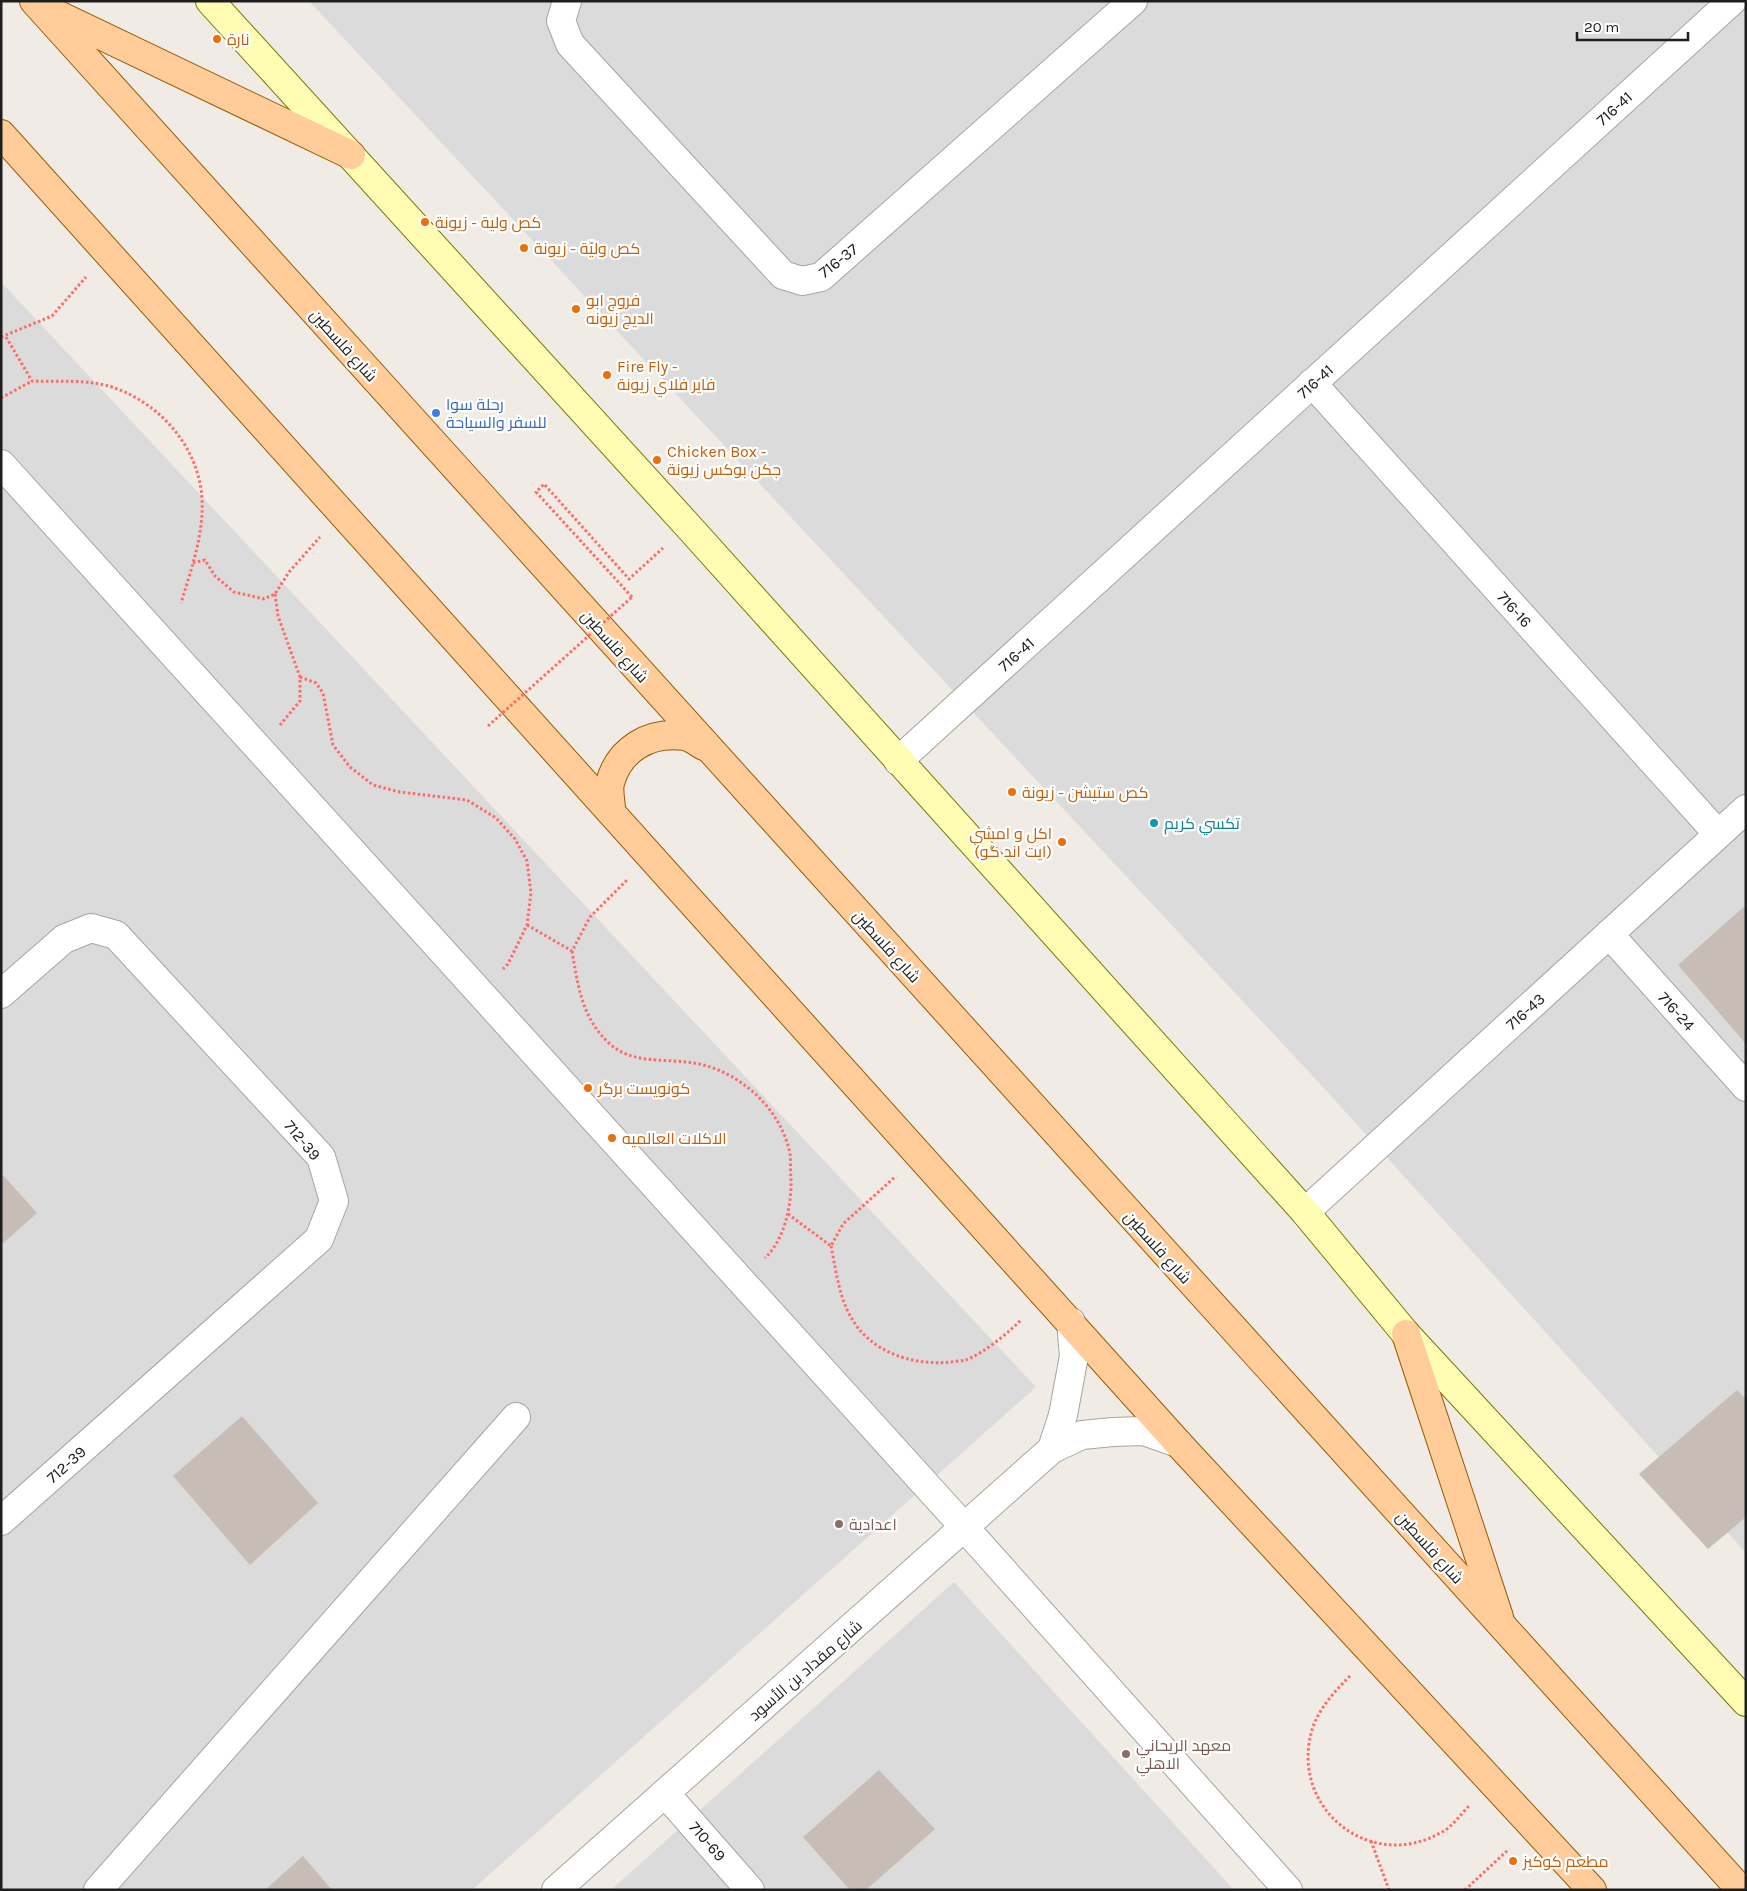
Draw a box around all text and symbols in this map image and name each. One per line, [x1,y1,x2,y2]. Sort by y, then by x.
scale bar [1577,10,1688,42]
text: 20 m [1584,18,1619,36]
place label: نارة [227,30,250,49]
marker: نارة [211,33,223,45]
street label: 716-41 [1592,87,1636,129]
place label: كص ولية - زيونة [435,213,541,233]
marker: كص ولية - زيونة [419,216,431,228]
place label: كص وليّة - زيونة [534,239,640,259]
street label: 716-37 [815,239,862,282]
marker: كص وليّة - زيونة [518,242,530,254]
place label: فروج ابو الديج زيونه [586,291,654,330]
marker: فروج ابو الديج زيونه [570,303,582,315]
street label: شارع فلسطين [305,305,381,387]
place label: Fire Fly - فاير فلاي زيونة [617,357,715,398]
street label: 716-41 [1293,360,1337,402]
marker: Fire Fly - فاير فلاي زيونة [601,369,613,381]
place label: رحلة سوا للسفر والسياحة [446,395,547,432]
marker: رحلة سوا للسفر والسياحة [430,407,442,419]
place label: Chicken Box - جكن بوكس زيونة [667,442,781,480]
marker: Chicken Box - جكن بوكس زيونة [651,454,663,466]
street label: 716-16 [1494,587,1536,631]
street label: شارع فلسطين [576,606,652,688]
street label: 716-41 [994,633,1038,675]
place label: كص ستيشن - زيونة [1022,783,1148,803]
marker: كص ستيشن - زيونة [1006,786,1018,798]
place label: تكسي كريم [1164,814,1241,836]
marker: تكسي كريم [1148,817,1160,829]
place label: اكل و امشي (ايت اند گو) [969,824,1052,861]
marker: اكل و امشي (ايت اند گو) [1056,836,1068,848]
street label: شارع فلسطين [848,906,924,988]
street label: 716-24 [1654,988,1699,1035]
street label: 716-43 [1502,989,1549,1034]
place label: كونويست برگر [597,1079,690,1098]
marker: كونويست برگر [582,1082,594,1094]
street label: 712-39 [280,1116,325,1164]
place label: الاكلات العالميه [622,1129,727,1148]
marker: الاكلات العالميه [606,1132,618,1144]
street label: شارع فلسطين [1119,1207,1195,1289]
street label: 712-39 [43,1442,90,1487]
street label: شارع فلسطين [1391,1507,1467,1589]
place label: اعدادية [849,1515,897,1534]
marker: اعدادية [833,1518,845,1530]
street label: شارع مقداد بن الأسود [745,1616,867,1726]
place label: معهد الريحاني الاهلي [1136,1736,1231,1777]
marker: معهد الريحاني الاهلي [1120,1748,1132,1760]
street label: 710-69 [685,1818,730,1865]
place label: مطعم كوكيز [1522,1852,1609,1873]
marker: مطعم كوكيز [1507,1855,1519,1867]

